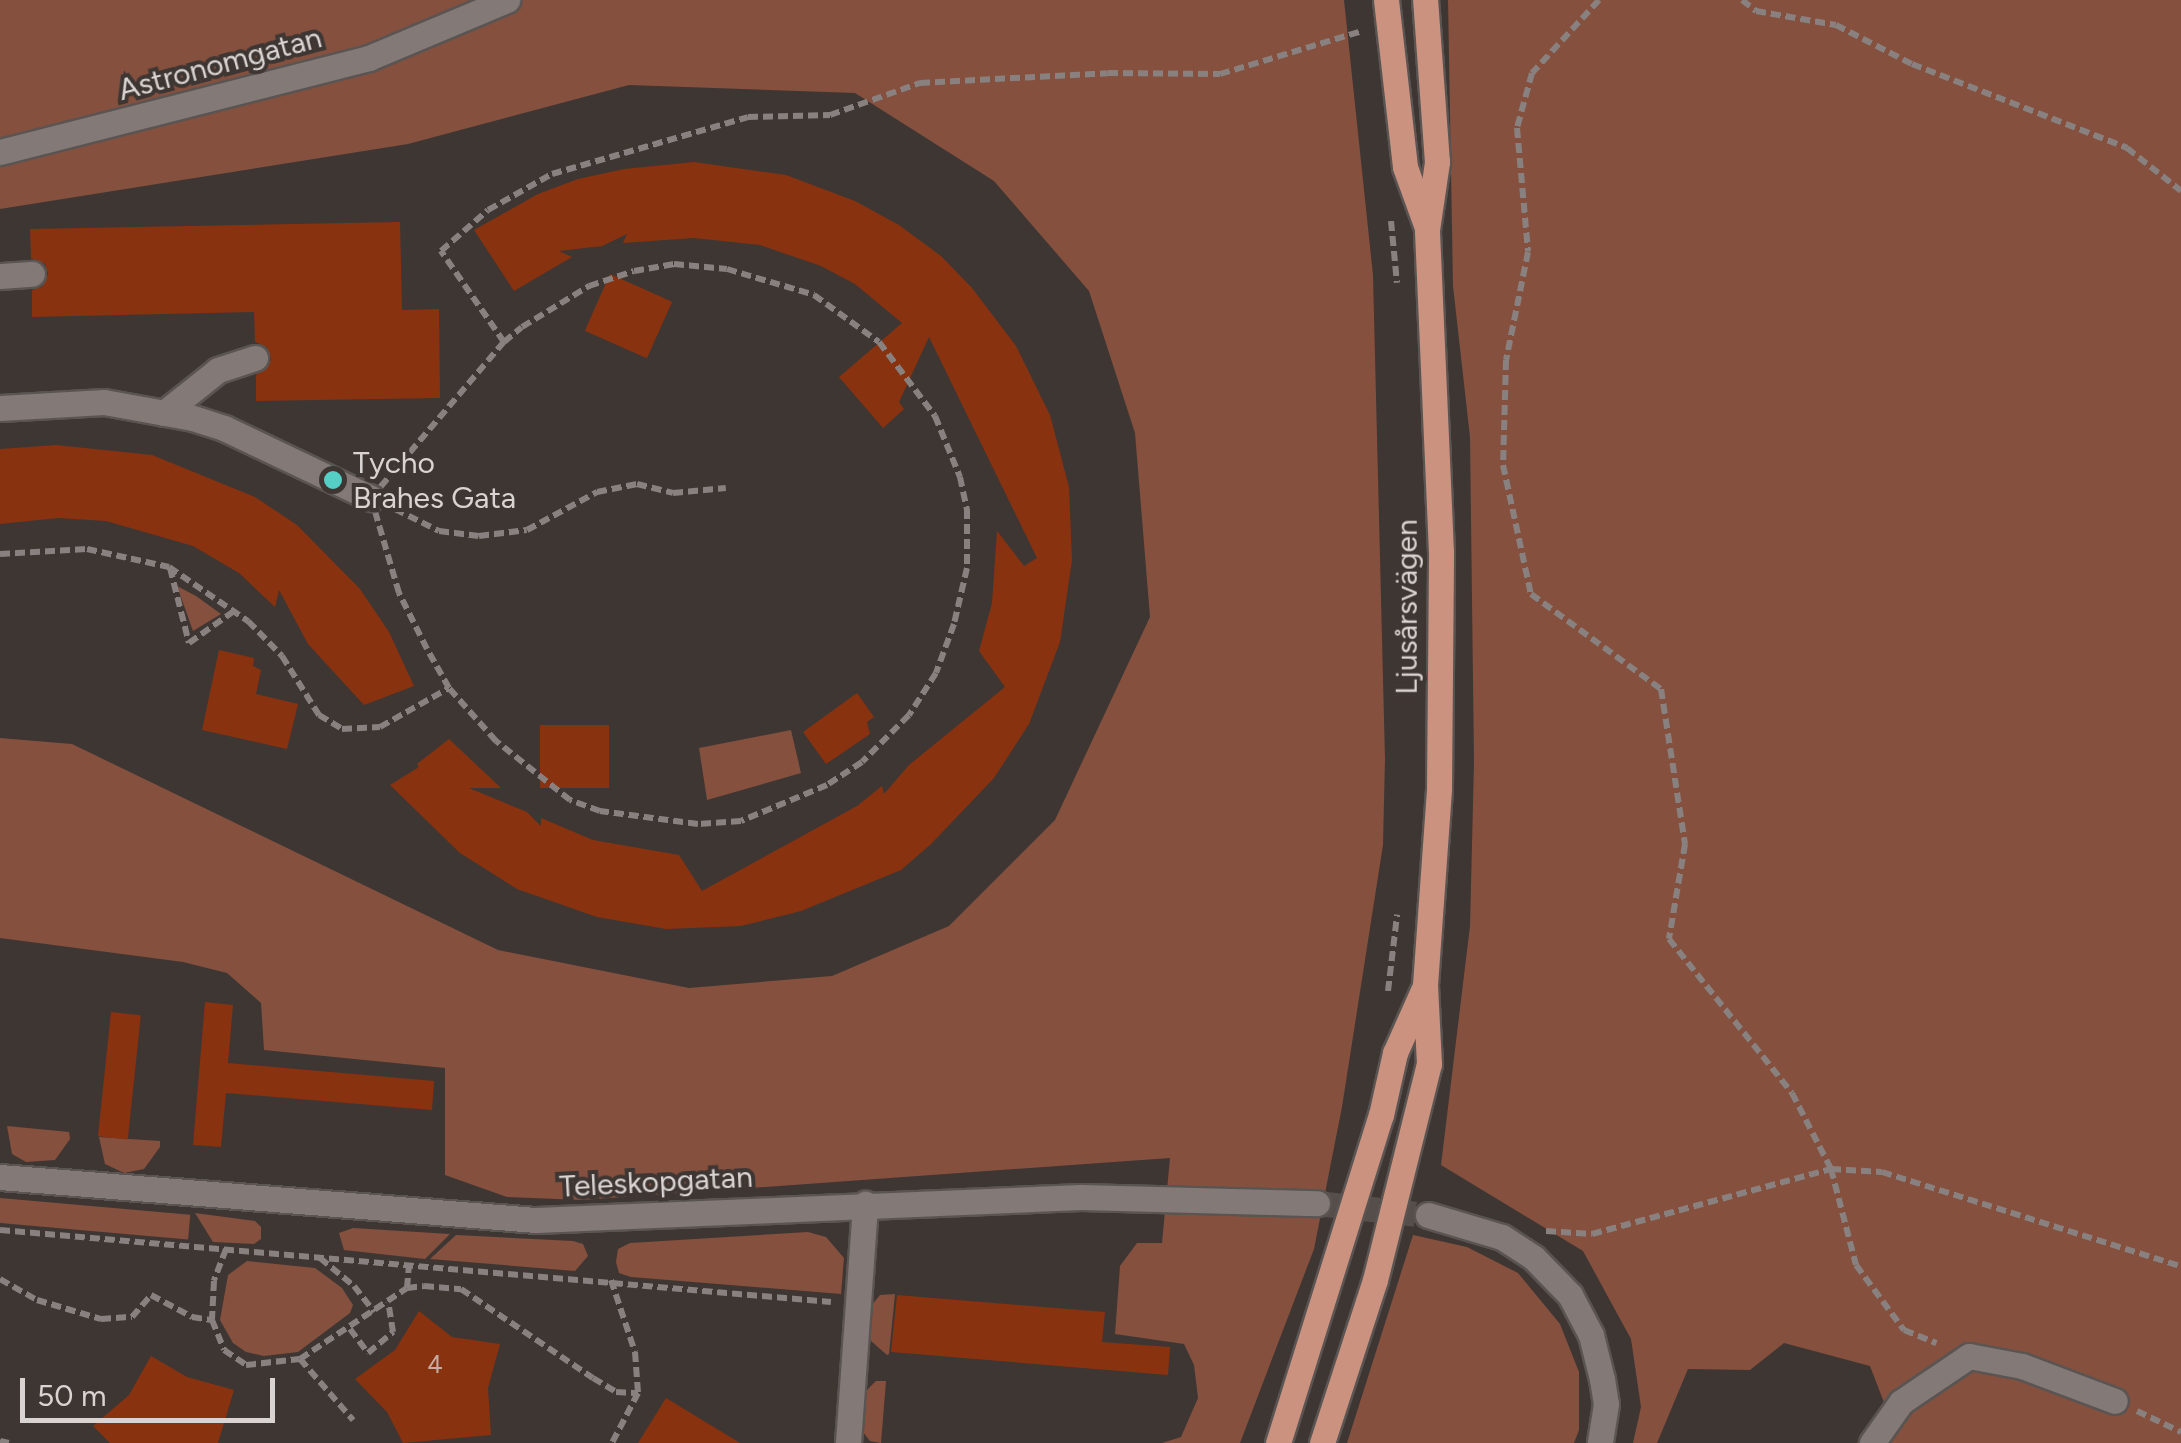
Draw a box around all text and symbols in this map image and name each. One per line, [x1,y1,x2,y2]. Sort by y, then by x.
street label: Astronomgatan [114,20,326,108]
place label: Tycho Brahes Gata [353,445,516,516]
marker: Tycho Brahes Gata [322,469,344,491]
street label: Ljusårsvägen [1389,519,1425,695]
street label: Teleskopgatan [558,1159,754,1205]
house number: 4 [427,1349,443,1379]
scale bar [25,1358,280,1420]
text: 50 m [37,1377,106,1414]

